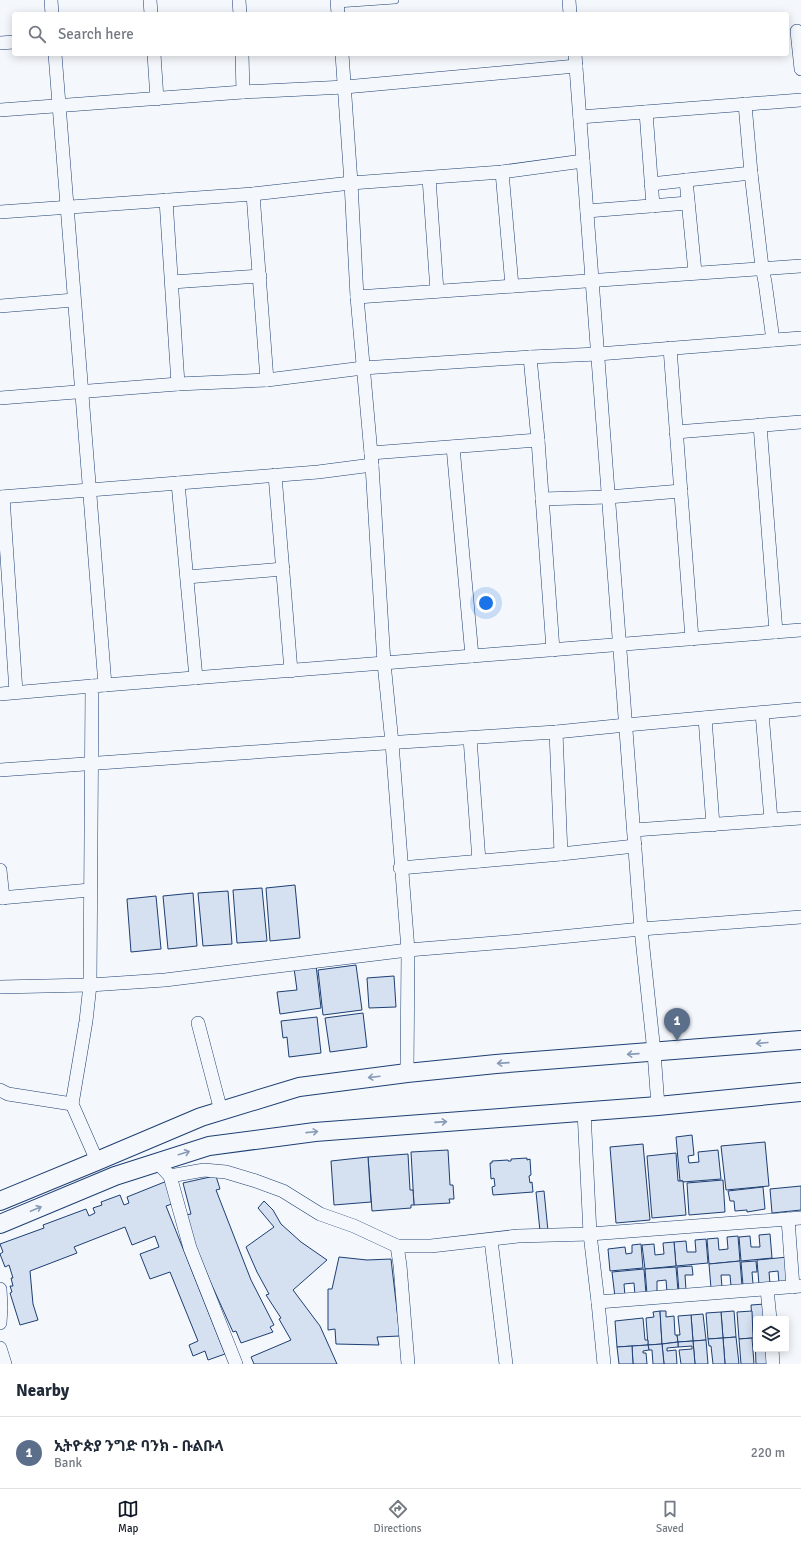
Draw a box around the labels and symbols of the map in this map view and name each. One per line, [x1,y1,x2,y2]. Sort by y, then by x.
your location [476,593,496,613]
pin: 1 [664,1008,690,1041]
one-way arrow [756,1039,769,1047]
one-way arrow [627,1050,640,1057]
one-way arrow [497,1060,510,1067]
one-way arrow [368,1073,381,1081]
one-way arrow [434,1118,447,1125]
one-way arrow [305,1128,318,1136]
one-way arrow [177,1149,190,1156]
one-way arrow [30,1205,42,1212]

